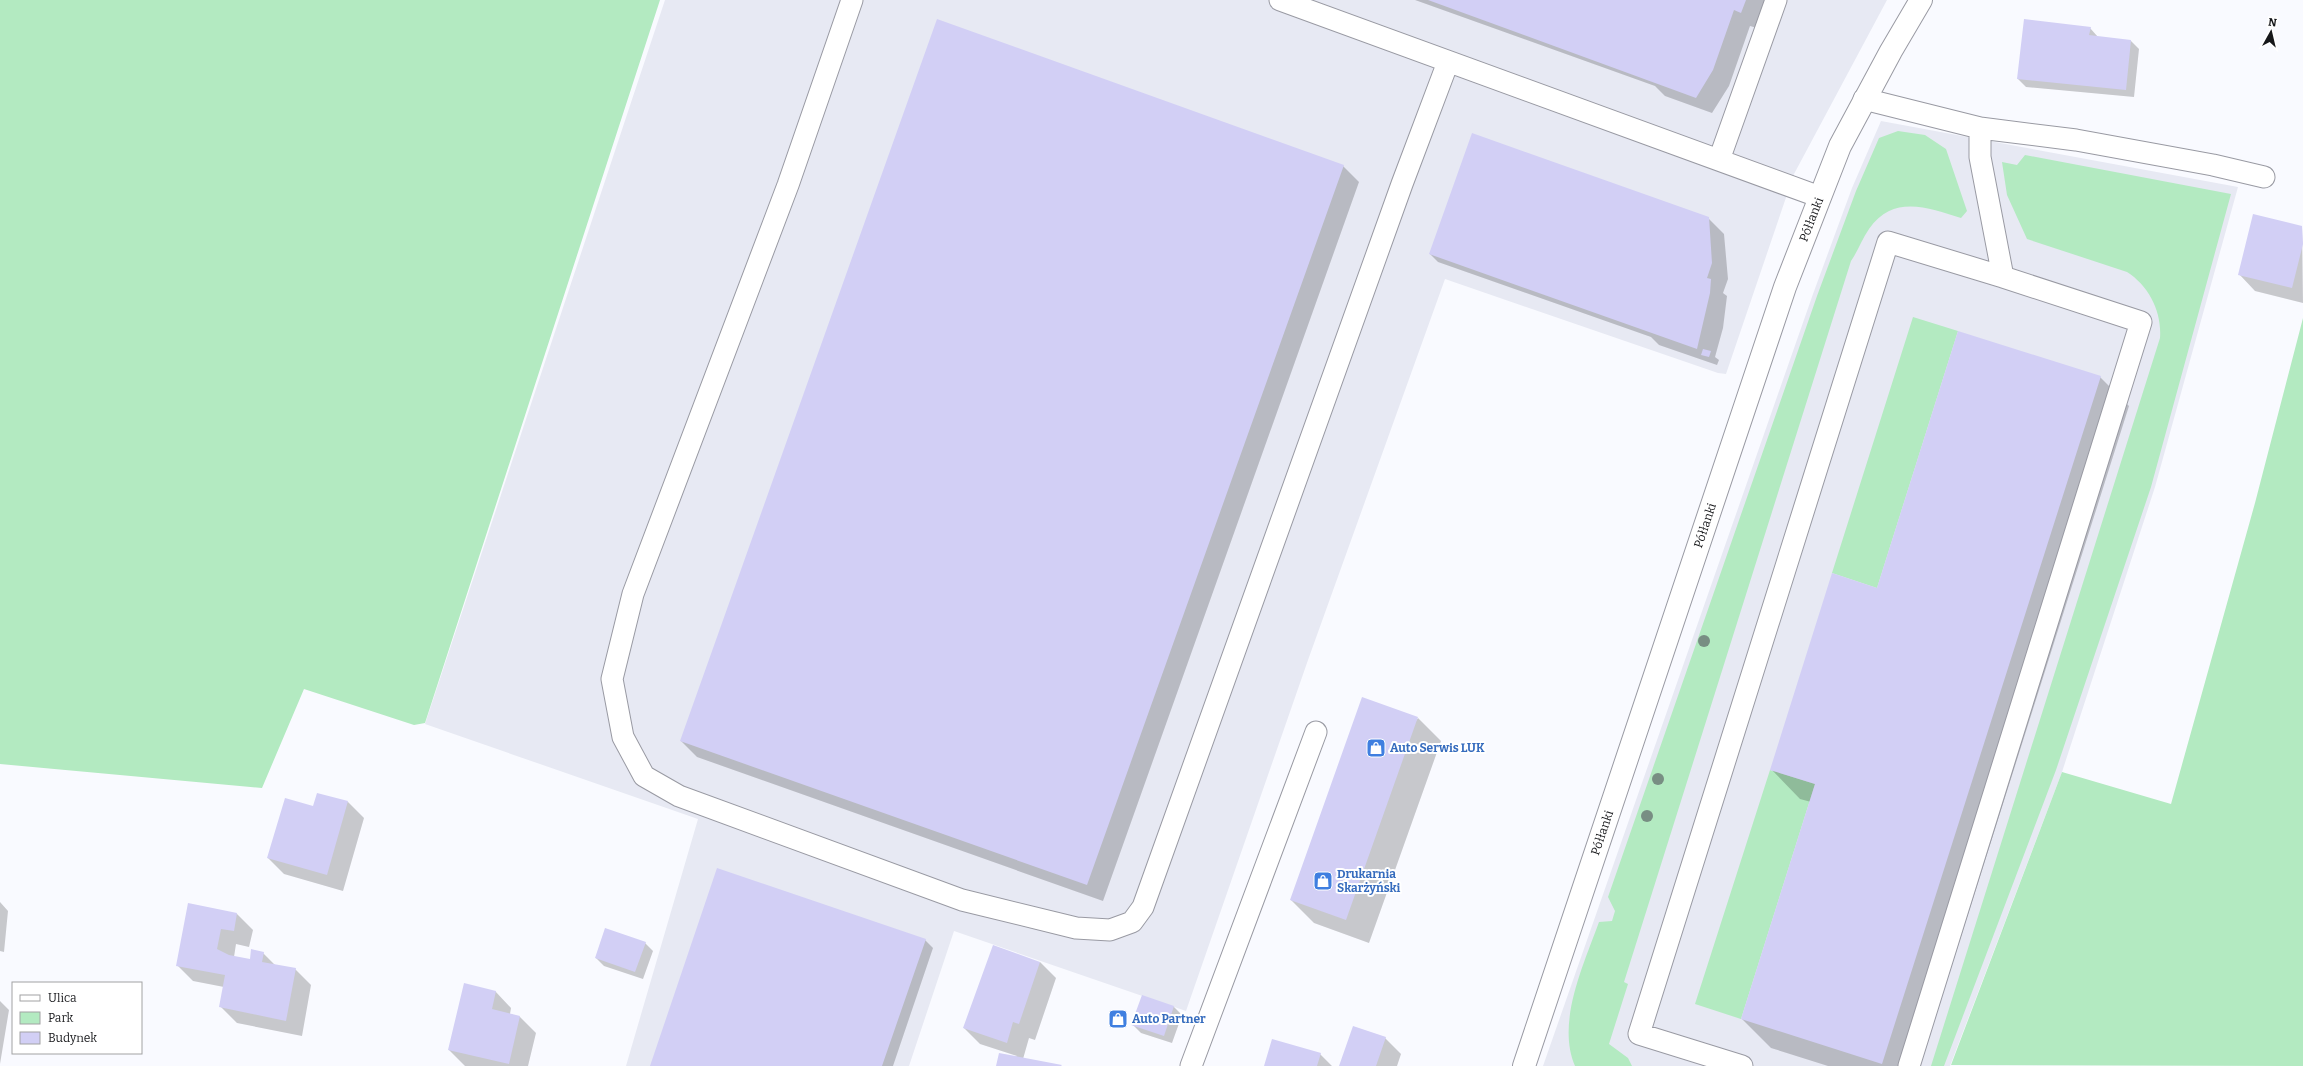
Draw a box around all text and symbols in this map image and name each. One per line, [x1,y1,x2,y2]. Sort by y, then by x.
north arrow [2251,12,2291,52]
text: N [2267,16,2278,30]
street label: Półłanki [1796,195,1826,244]
street label: Półłanki [1691,501,1719,550]
shop icon: Auto Serwis LUK [1365,737,1387,759]
place label: Auto Serwis LUK [1390,741,1485,755]
street label: Półłanki [1588,808,1616,857]
place label: Drukarnia Skarżyński [1337,867,1401,895]
shop icon: Drukarnia Skarżyński [1312,870,1334,892]
legend [12,982,142,1054]
text: Ulica [48,991,77,1005]
shop icon: Auto Partner [1107,1008,1129,1030]
text: Park [48,1011,74,1025]
place label: Auto Partner [1132,1012,1206,1026]
text: Budynek [48,1031,97,1045]

